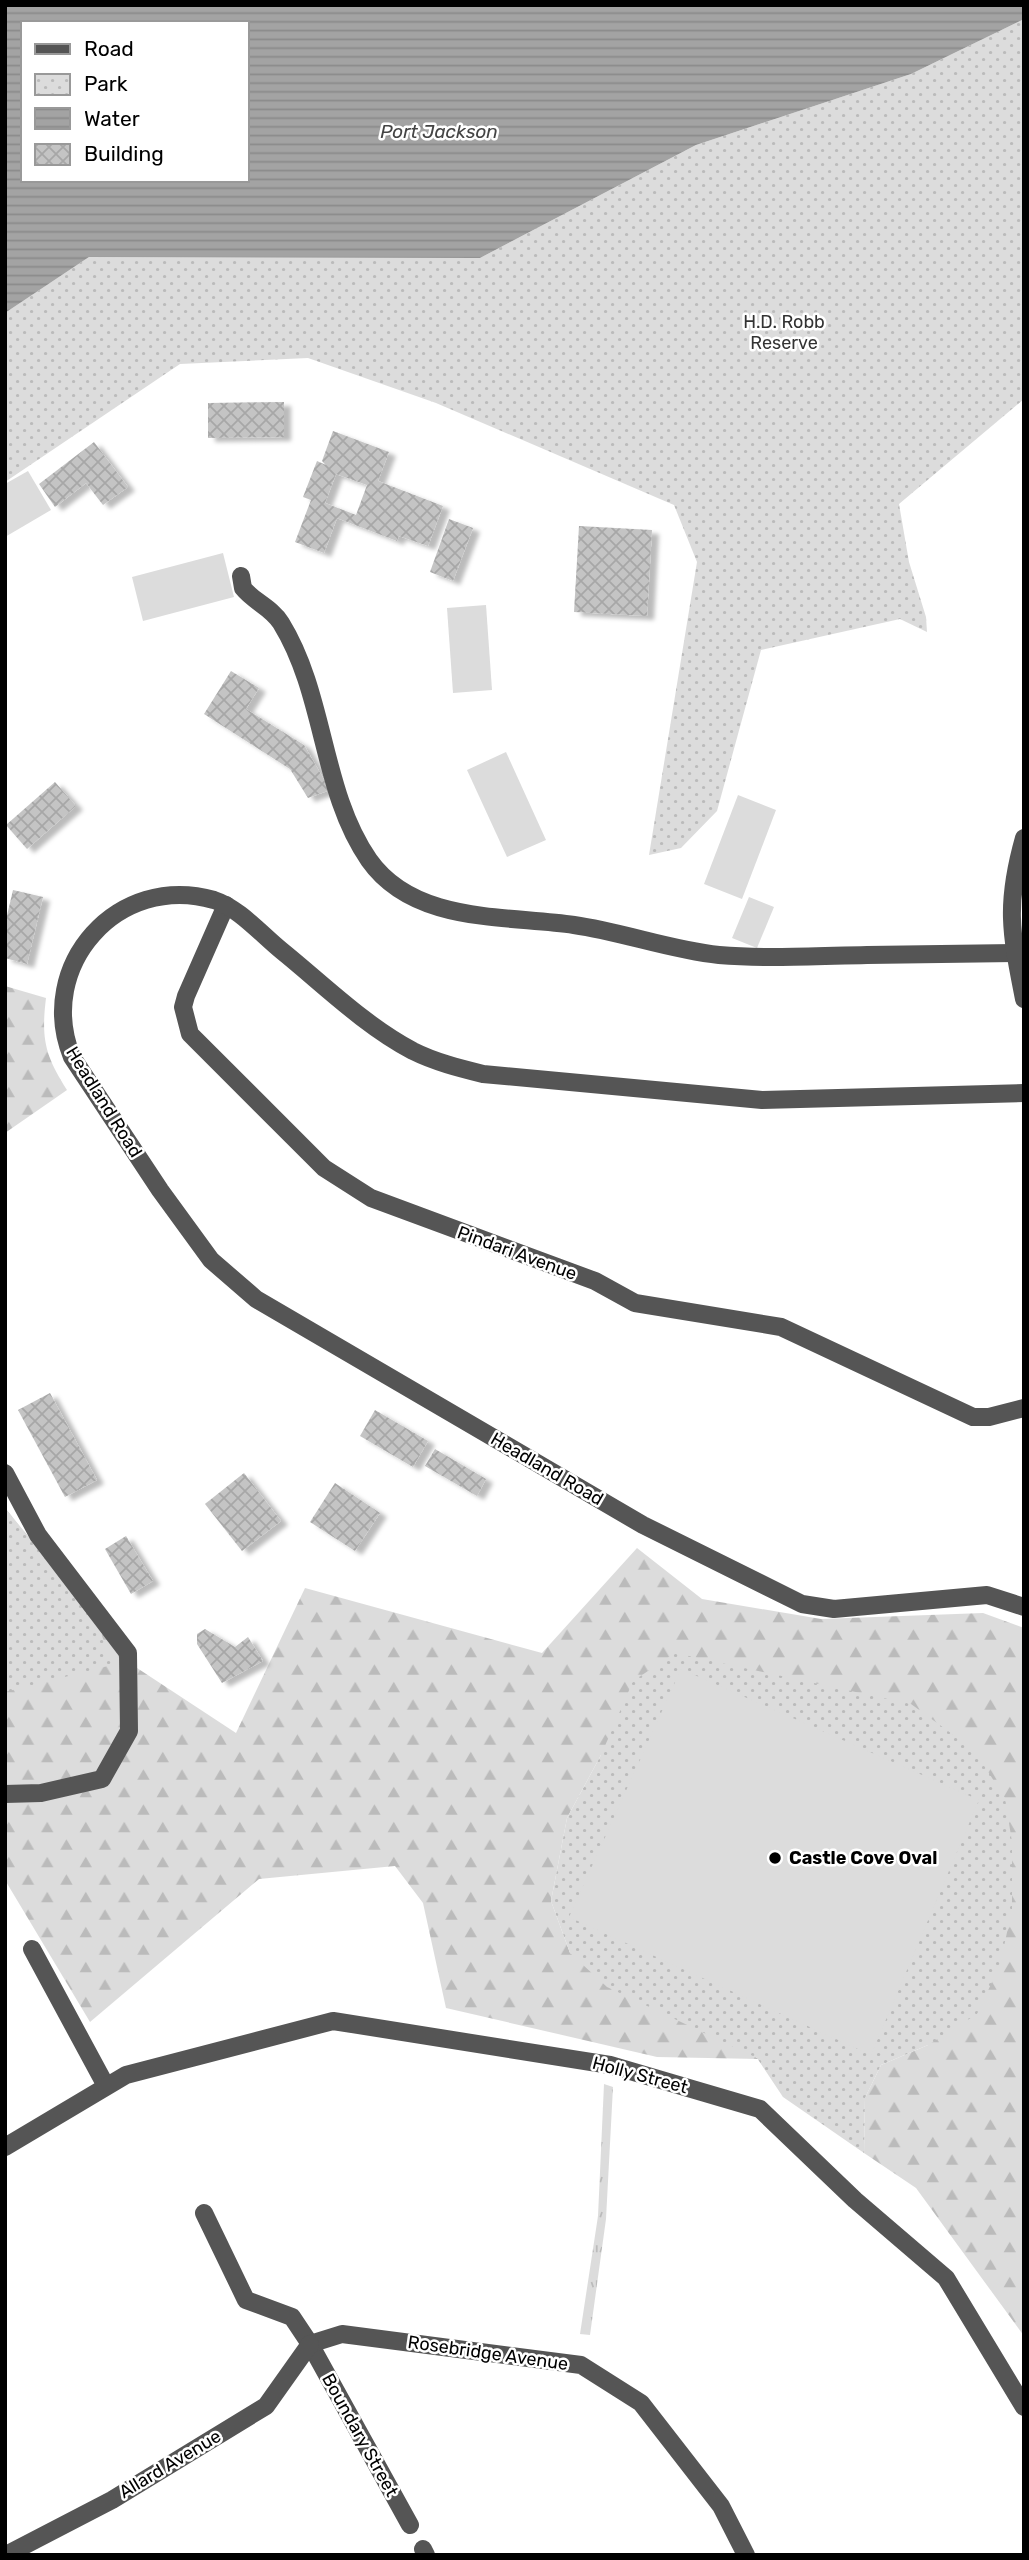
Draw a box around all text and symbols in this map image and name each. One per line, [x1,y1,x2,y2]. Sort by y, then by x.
legend [21,21,248,182]
text: Road [84,36,134,61]
text: Park [84,71,128,96]
text: Water [84,106,140,131]
water label: Port Jackson [380,120,498,143]
text: Building [84,141,164,166]
park label: H.D. Robb Reserve [743,311,825,354]
street label: Headland Road [61,1042,147,1162]
street label: Pindari Avenue [454,1221,580,1285]
street label: Headland Road [487,1428,607,1510]
place label: Castle Cove Oval [789,1847,937,1869]
marker: Castle Cove Oval [767,1850,783,1866]
street label: Holly Street [590,2052,690,2098]
street label: Rosebridge Avenue [406,2331,570,2375]
street label: Boundary Street [317,2370,403,2500]
street label: Allard Avenue [115,2425,225,2503]

